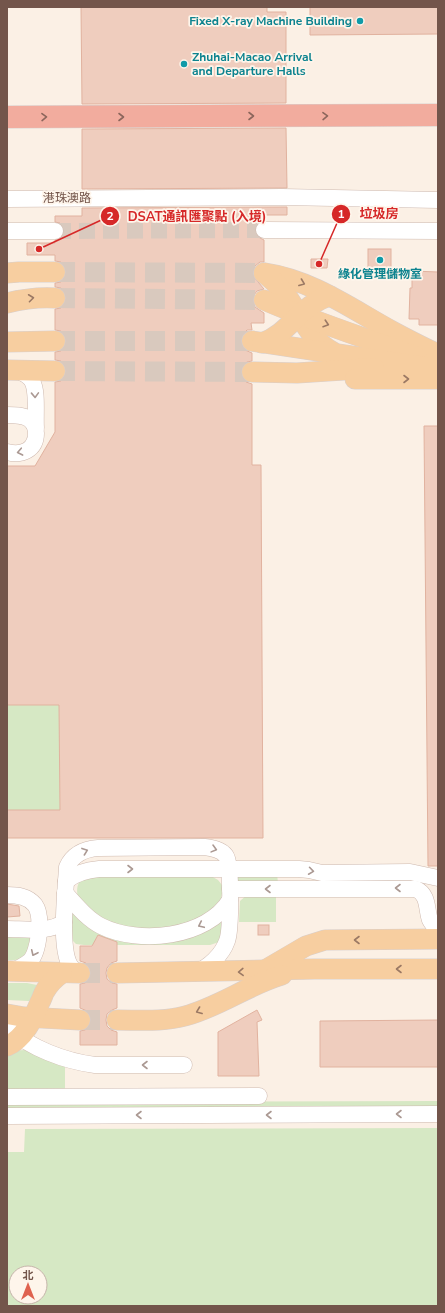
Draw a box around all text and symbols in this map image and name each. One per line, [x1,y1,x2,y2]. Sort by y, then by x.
place label: Fixed X-ray Machine Building [189,13,352,29]
marker: Fixed X-ray Machine Building [355,16,365,26]
place label: Zhuhai-Macao Arrival and Departure Halls [192,49,313,79]
marker: Zhuhai-Macao Arrival and Departure Halls [179,59,189,69]
one-way arrow [248,112,254,120]
one-way arrow [322,112,328,120]
one-way arrow [41,113,47,121]
one-way arrow [118,113,124,121]
street label: 港珠澳路 [43,190,91,206]
callout: 垃圾房 [331,201,406,226]
callout: DSAT通訊匯聚點 (入境) [100,204,274,229]
text: 垃圾房 [359,205,399,223]
text: 1 [337,206,345,222]
text: 2 [106,208,114,224]
text: DSAT通訊匯聚點 (入境) [128,208,266,226]
marker: 綠化管理儲物室 [375,255,385,265]
place label: 綠化管理儲物室 [338,266,422,282]
one-way arrow [298,278,305,286]
one-way arrow [28,294,34,303]
one-way arrow [322,320,329,328]
one-way arrow [403,375,409,383]
one-way arrow [31,392,39,398]
one-way arrow [17,447,24,455]
one-way arrow [211,845,217,853]
one-way arrow [81,847,88,855]
one-way arrow [127,865,133,873]
one-way arrow [307,866,314,875]
one-way arrow [395,884,401,892]
one-way arrow [265,885,271,893]
one-way arrow [198,920,205,928]
one-way arrow [354,936,360,944]
one-way arrow [30,950,38,957]
one-way arrow [396,965,402,973]
one-way arrow [238,967,244,976]
one-way arrow [195,1007,202,1015]
one-way arrow [142,1061,148,1069]
one-way arrow [396,1110,402,1118]
one-way arrow [136,1111,142,1119]
one-way arrow [266,1111,272,1119]
north arrow [8,1265,48,1305]
text: 北 [23,1268,34,1283]

